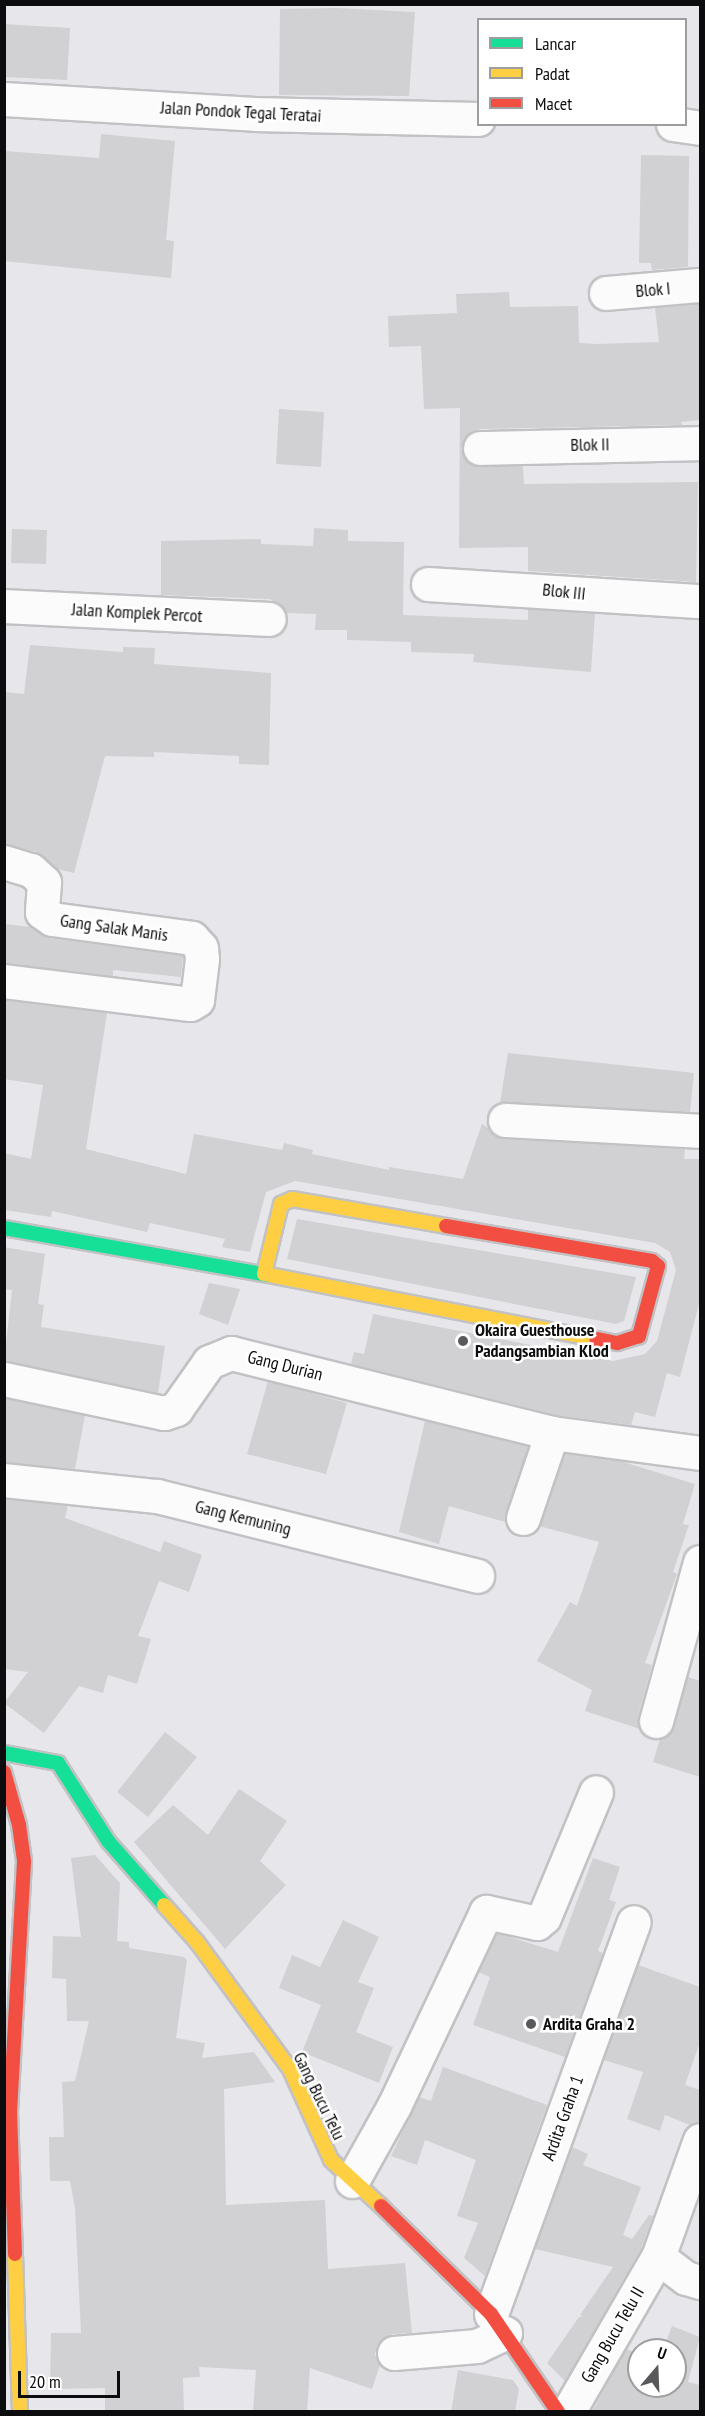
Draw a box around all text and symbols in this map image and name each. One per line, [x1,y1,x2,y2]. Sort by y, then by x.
legend [477,18,687,126]
text: Lancar [535,32,576,55]
text: Padat [535,62,570,85]
text: Macet [535,92,572,115]
street label: Jalan Pondok Tegal Teratai [159,97,323,127]
street label: Blok I [634,278,672,302]
street label: Blok II [570,434,610,456]
street label: Blok III [541,579,587,605]
street label: Jalan Komplek Percot [71,599,203,627]
street label: Gang Salak Manis [58,910,170,946]
place label: Okaira Guesthouse Padangsambian Klod [475,1320,609,1362]
marker: Okaira Guesthouse Padangsambian Klod [456,1334,470,1348]
street label: Gang Durian [245,1346,325,1386]
street label: Gang Kemuning [193,1496,293,1540]
place label: Ardita Graha 2 [543,2013,635,2035]
marker: Ardita Graha 2 [524,2017,538,2031]
street label: Gang Bucu Telu [288,2048,350,2144]
street label: Ardita Graha 1 [538,2072,588,2164]
street label: Gang Bucu Telu II [577,2283,649,2387]
north arrow [627,2338,687,2398]
text: U [655,2342,669,2364]
scale bar [21,2359,123,2397]
text: 20 m [29,2370,61,2393]

